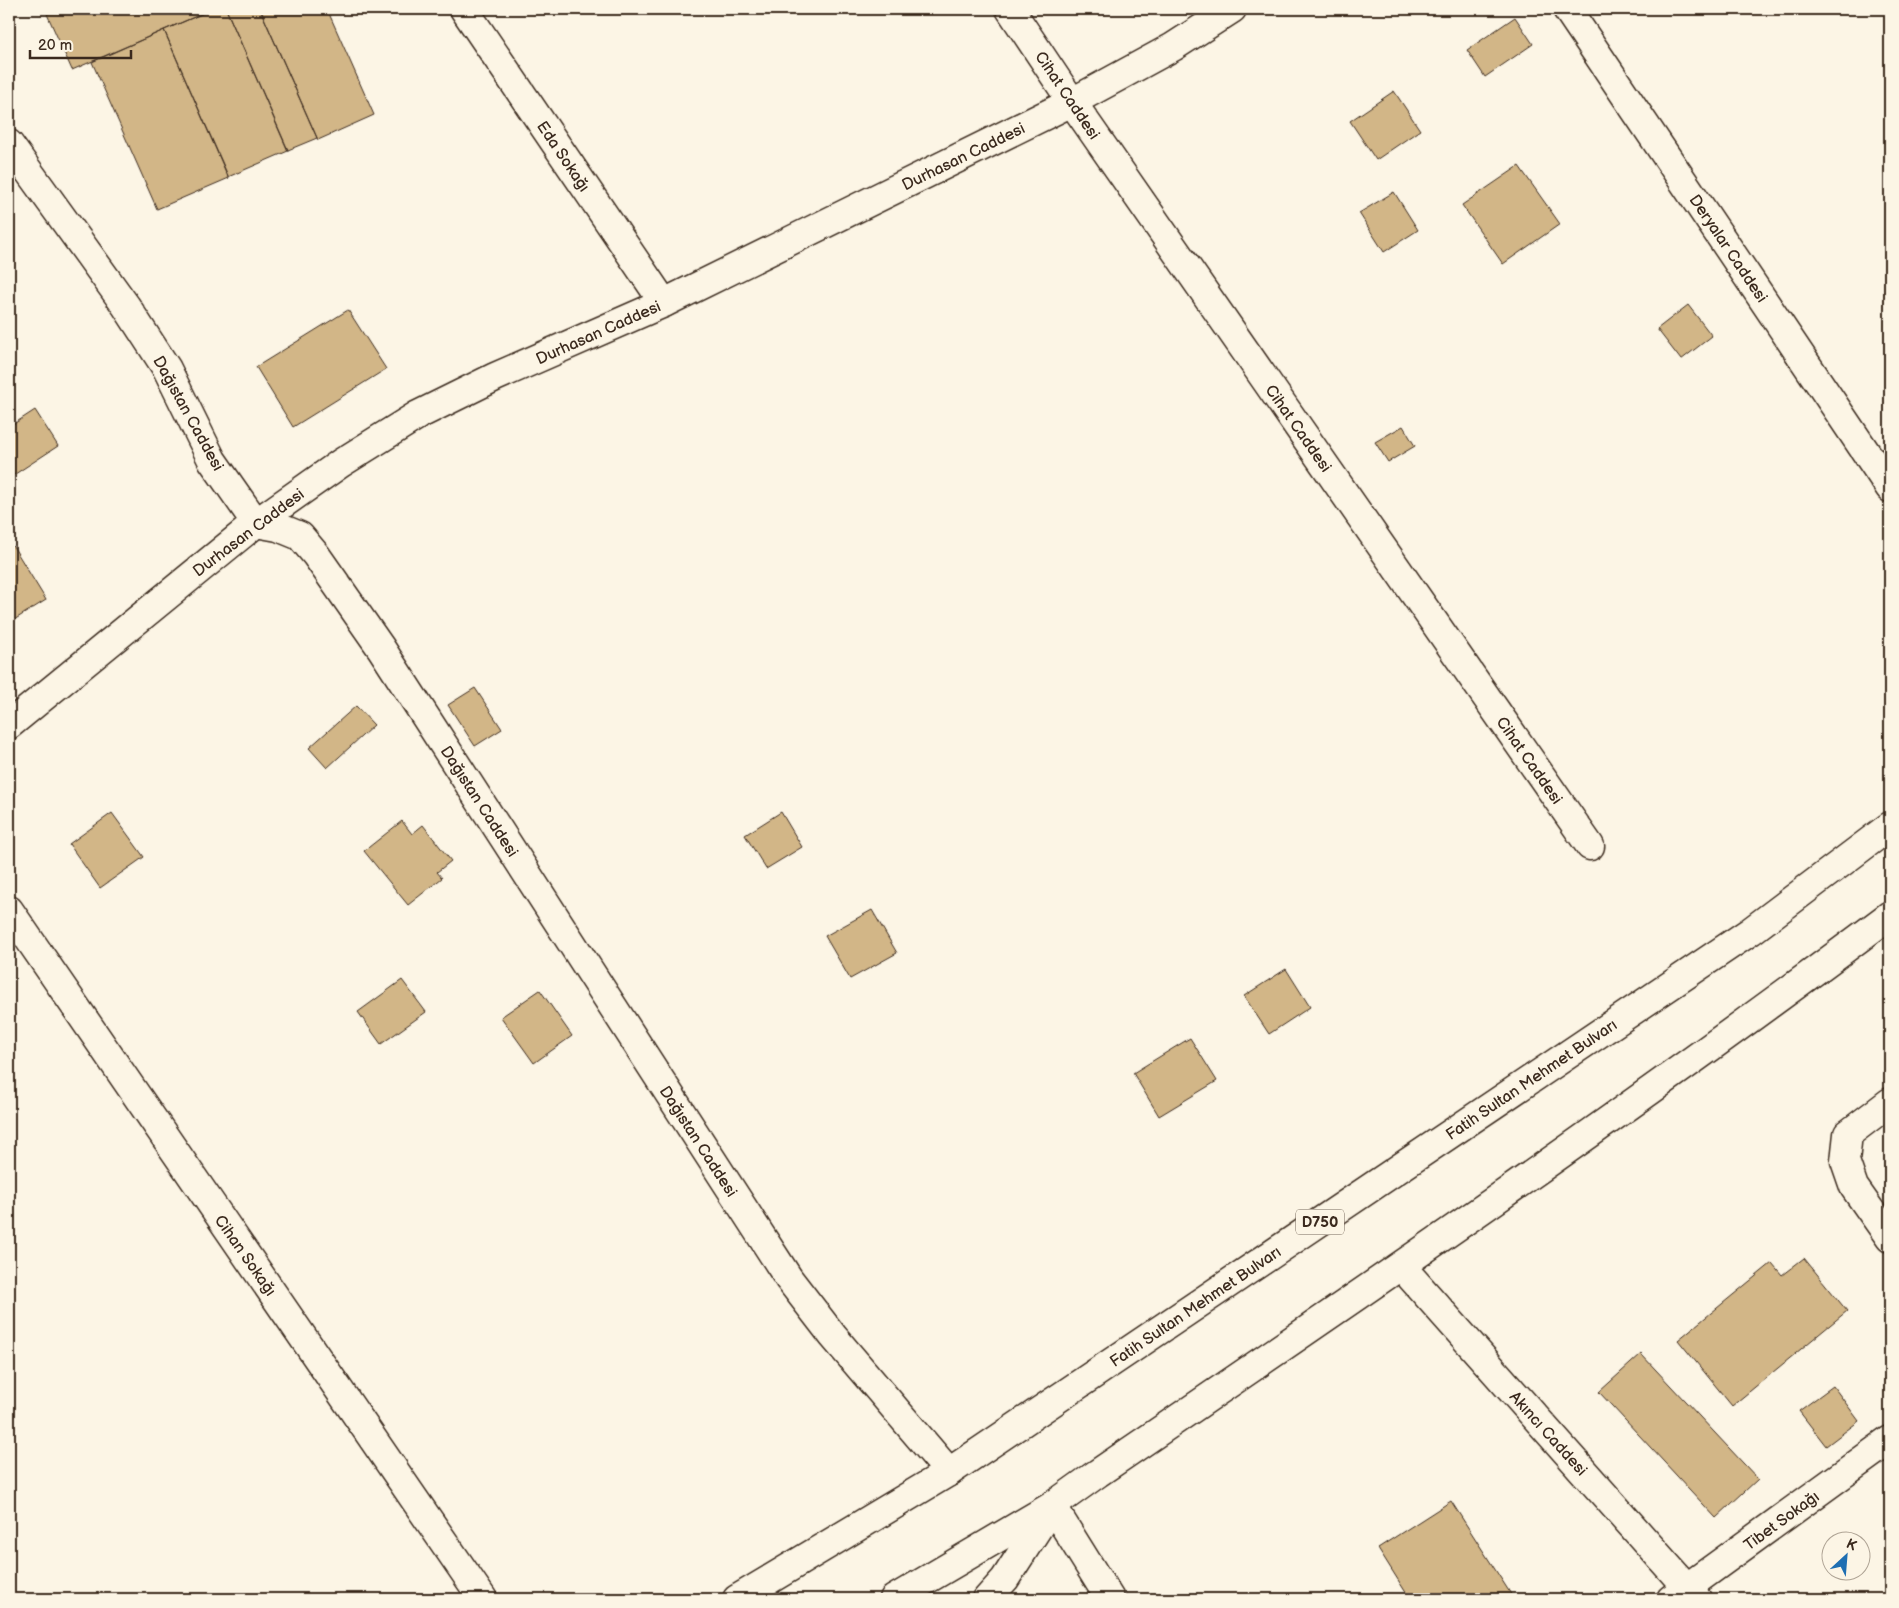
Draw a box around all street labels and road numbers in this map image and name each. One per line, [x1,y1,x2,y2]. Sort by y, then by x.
street label: Cihat Caddesi [1030,48,1103,144]
street label: Eda Sokağı [532,118,593,196]
street label: Durhasan Caddesi [899,119,1028,195]
street label: Deryalar Caddesi [1685,191,1771,306]
street label: Durhasan Caddesi [533,297,664,369]
street label: Dağıstan Caddesi [148,353,227,474]
street label: Cihat Caddesi [1261,382,1335,476]
street label: Durhasan Caddesi [189,485,308,581]
street label: Cihat Caddesi [1492,714,1566,808]
street label: Dağıstan Caddesi [436,743,522,861]
street label: Fatih Sultan Mehmet Bulvarı [1443,1016,1621,1145]
street label: Dağıstan Caddesi [655,1083,741,1201]
road number: D750 [1296,1210,1344,1234]
street label: Cihan Sokağı [210,1212,280,1300]
street label: Fatih Sultan Mehmet Bulvarı [1107,1243,1285,1372]
street label: Akıncı Caddesi [1505,1388,1591,1480]
street label: Tibet Sokağı [1740,1487,1823,1555]

